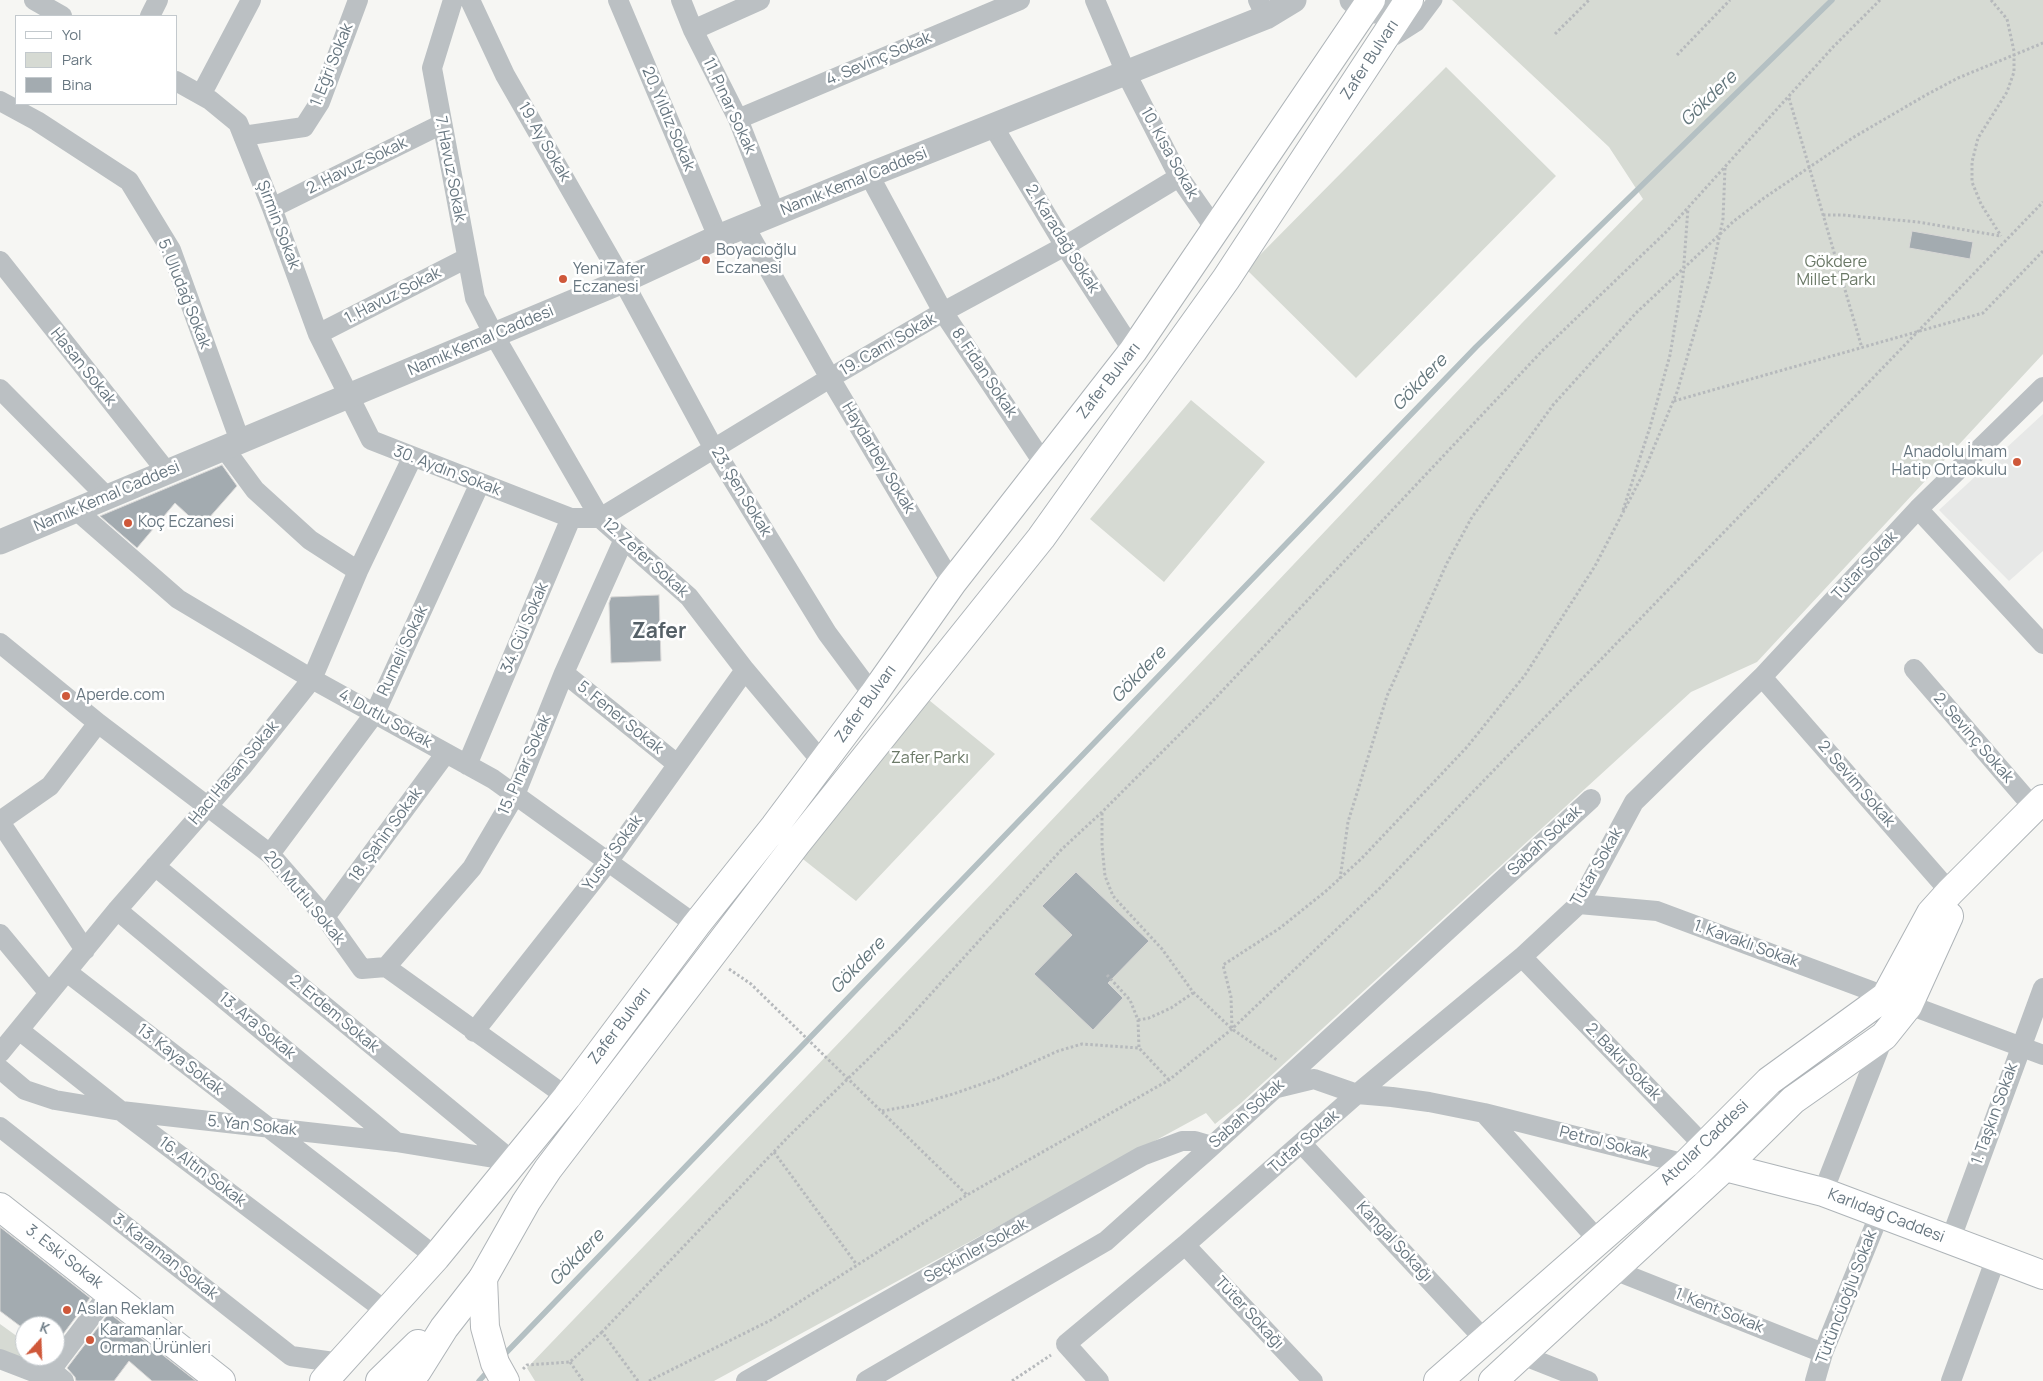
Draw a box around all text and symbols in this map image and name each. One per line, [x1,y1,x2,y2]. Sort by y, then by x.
legend [15,15,178,105]
street label: Zafer Bulvarı [1337,16,1403,104]
street label: 1. Eğri Sokak [307,20,357,110]
text: Yol [62,24,82,45]
street label: 4. Sevinç Sokak [823,28,935,90]
text: Park [62,49,92,70]
street label: 11. Pınar Sokak [698,55,760,157]
street label: 20. Yıldız Sokak [637,64,699,174]
water label: Gökdere [1676,67,1742,131]
text: Bina [62,74,92,95]
street label: 19. Ay Sokak [514,99,574,185]
street label: 10. Kısa Sokak [1136,104,1202,202]
street label: 7. Havuz Sokak [430,115,470,223]
street label: 2. Havuz Sokak [304,133,410,199]
street label: Namık Kemal Caddesi [778,144,930,220]
street label: Şirmin Sokak [252,178,304,272]
street label: 2. Karadağ Sokak [1021,181,1103,297]
street label: 5. Uludağ Sokak [153,237,215,351]
place label: Boyacıoğlu Eczanesi [716,241,796,279]
park label: Gökdere Millet Parkı [1796,253,1876,291]
marker: Boyacıoğlu Eczanesi [700,254,712,266]
place label: Yeni Zafer Eczanesi [573,260,645,298]
street label: 1. Havuz Sokak [342,263,444,329]
marker: Yeni Zafer Eczanesi [557,273,569,285]
street label: Namık Kemal Caddesi [405,302,557,380]
street label: 19. Cami Sokak [836,310,940,380]
street label: Hasan Sokak [46,324,120,410]
street label: 8. Fidan Sokak [947,325,1021,421]
street label: Zafer Bulvarı [1073,339,1145,423]
water label: Gökdere [1388,350,1452,416]
street label: Haydarbey Sokak [837,399,919,517]
street label: 30. Aydın Sokak [391,442,503,500]
place label: Anadolu İmam Hatip Ortaokulu [1892,443,2007,481]
street label: 23. Şen Sokak [707,444,775,540]
marker: Anadolu İmam Hatip Ortaokulu [2011,456,2023,468]
street label: Namık Kemal Caddesi [31,458,183,536]
place label: Koç Eczanesi [138,513,234,533]
street label: 12. Zefer Sokak [598,514,692,602]
marker: Koç Eczanesi [122,517,134,529]
street label: Tutar Sokak [1828,528,1902,604]
street label: 34. Gül Sokak [497,580,553,676]
street label: Rumeli Sokak [374,603,432,699]
district label: Zafer [632,619,686,645]
water label: Gökdere [1107,642,1171,708]
street label: Zafer Bulvarı [831,661,901,747]
street label: 5. Fener Sokak [573,677,667,759]
place label: Aperde.com [76,686,165,706]
street label: 4. Dutlu Sokak [335,686,435,752]
street label: 2. Sevinç Sokak [1929,689,2017,787]
marker: Aperde.com [60,690,72,702]
street label: 15. Pınar Sokak [494,712,556,818]
street label: Hacı Hasan Sokak [185,717,283,829]
street label: 2. Sevim Sokak [1813,737,1899,831]
park label: Zafer Parkı [891,749,969,769]
street label: 18. Şahin Sokak [345,784,427,886]
street label: Sabah Sokak [1504,802,1586,880]
street label: Yusuf Sokak [579,812,647,894]
street label: Tutar Sokak [1567,825,1627,909]
street label: 20. Mutlu Sokak [259,847,349,949]
street label: 1. Kavaklı Sokak [1691,916,1801,972]
water label: Gökdere [826,933,890,999]
street label: 2. Erdem Sokak [285,971,383,1057]
street label: Zafer Bulvarı [585,984,655,1068]
street label: 13. Ara Sokak [215,988,299,1064]
street label: 2. Bakır Sokak [1581,1019,1665,1105]
street label: 13. Kaya Sokak [133,1020,227,1100]
street label: 1. Taşkın Sokak [1968,1060,2022,1168]
street label: Sabah Sokak [1206,1075,1288,1153]
street label: Atıcılar Caddesi [1657,1096,1753,1190]
street label: Tutar Sokak [1265,1106,1343,1178]
street label: 5. Yan Sokak [206,1112,298,1140]
street label: Petrol Sokak [1557,1123,1651,1163]
street label: 16. Altın Sokak [155,1133,249,1211]
street label: Karlıdağ Caddesi [1825,1185,1947,1247]
street label: Kangal Sokağı [1352,1198,1436,1286]
street label: 3. Karaman Sokak [109,1210,221,1304]
street label: Seçkinler Sokak [921,1215,1031,1287]
street label: 3. Eski Sokak [22,1221,106,1293]
water label: Gökdere [545,1225,609,1291]
street label: Tütüncüoğlu Sokak [1813,1228,1881,1366]
street label: Tüter Sokağı [1211,1273,1287,1353]
street label: 1. Kent Sokak [1672,1284,1766,1338]
place label: Aslan Reklam [77,1300,174,1320]
marker: Aslan Reklam [61,1304,73,1316]
north arrow [15,1316,65,1366]
text: K [37,1317,52,1338]
place label: Karamanlar Orman Ürünleri [100,1321,211,1359]
marker: Karamanlar Orman Ürünleri [84,1334,96,1346]

